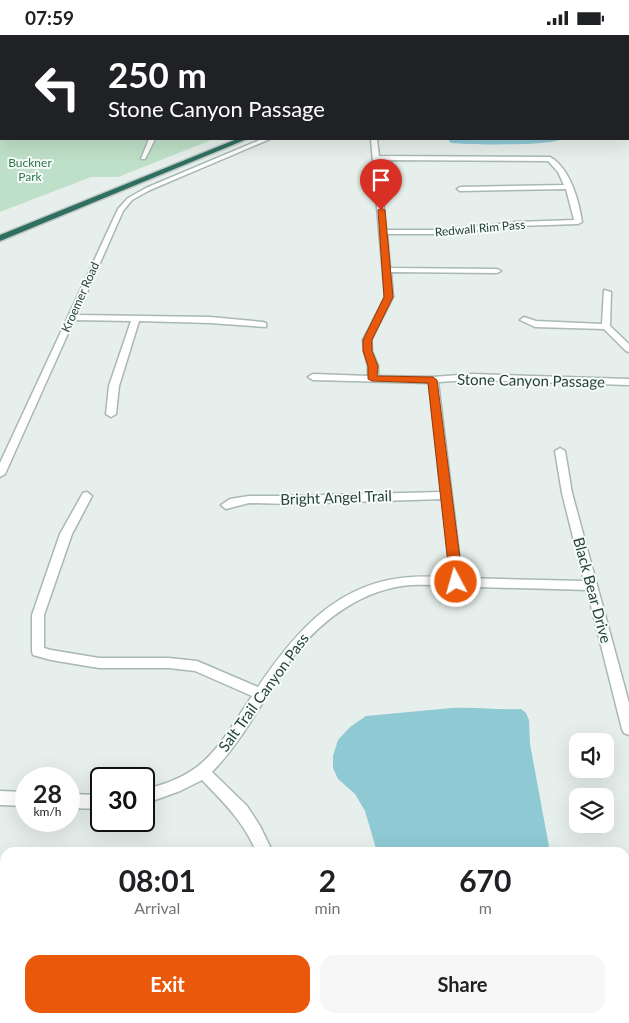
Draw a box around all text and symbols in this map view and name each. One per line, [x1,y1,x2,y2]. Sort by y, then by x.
text: 07:59 [25,6,74,29]
text: 250 m [108,53,207,95]
icon: left [25,55,90,120]
text: Stone Canyon Passage [108,95,325,122]
park label: Buckner Park [8,155,52,184]
pin [360,159,402,210]
icon: arrive [367,166,395,194]
street label: Redwall Rim Pass [434,217,526,239]
street label: Kroemer Road [58,260,102,334]
street label: Stone Canyon Passage [457,370,605,390]
street label: Bright Angel Trail [280,486,392,508]
street label: Black Bear Drive [570,535,616,645]
position arrow [429,555,481,607]
street label: Salt Trail Canyon Pass [214,629,312,755]
map controls [569,733,614,833]
button: sound [569,733,614,778]
speed limit sign: 30 [90,767,155,832]
text: 28 [33,778,62,808]
button: layers [569,788,614,833]
text: km/h [33,804,62,819]
text: 08:01 [119,862,196,898]
text: 2 [319,862,336,898]
text: 670 [459,862,511,898]
text: Arrival [134,898,180,917]
text: min [315,898,341,917]
text: m [479,898,492,917]
button: Exit [25,955,310,1013]
button: Share [320,955,605,1013]

